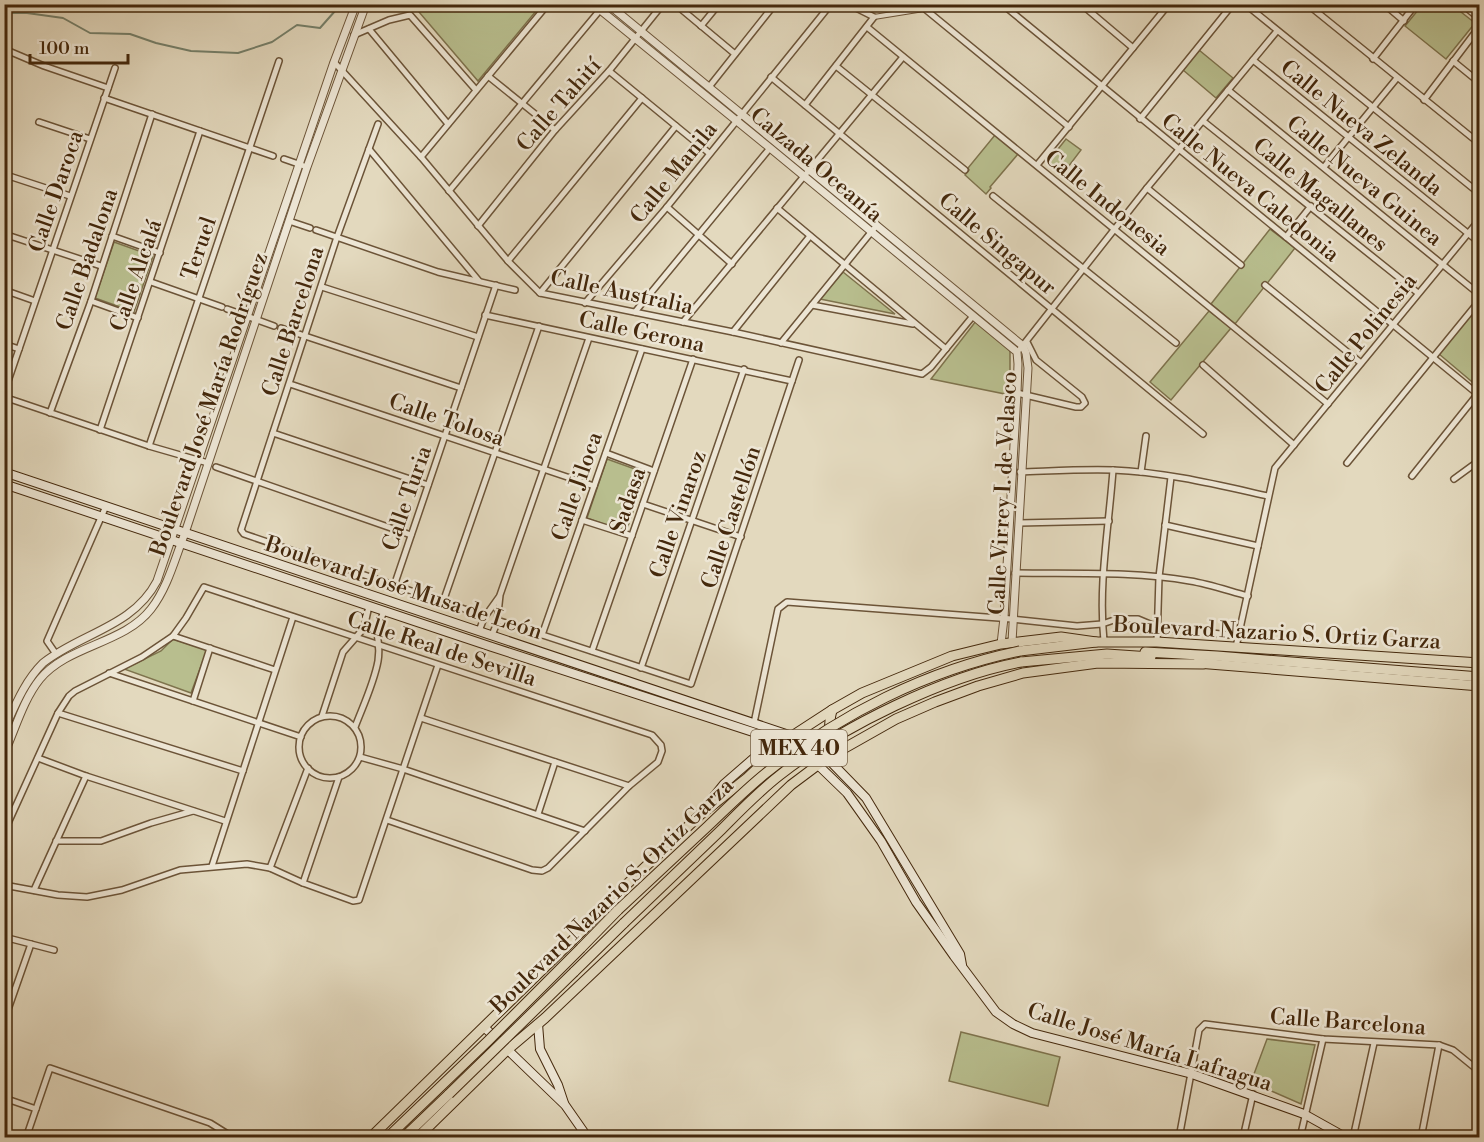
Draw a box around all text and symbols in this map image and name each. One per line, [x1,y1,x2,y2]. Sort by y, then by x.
scale bar [30,27,128,65]
text: 100 m [39,37,90,60]
street label: Calle Tahití [511,52,608,157]
street label: Calle Nueva Zelanda [1274,54,1448,202]
street label: Calzada Oceanía [744,102,888,229]
street label: Calle Nueva Caledonia [1156,108,1345,269]
street label: Calle Nueva Guinea [1281,110,1448,253]
street label: Calle Manila [625,116,724,229]
street label: Calle Daroca [23,126,90,256]
street label: Calle Magallanes [1247,132,1393,258]
street label: Calle Indonesia [1039,144,1176,262]
street label: Calle Badalona [51,184,125,334]
street label: Calle Singapur [933,187,1061,301]
street label: Teruel [176,213,223,284]
street label: Calle Alcalá [105,215,168,335]
street label: Calle Barcelona [256,242,331,400]
street label: Boulevard José María Rodríguez [144,249,274,561]
street label: Calle Australia [548,264,696,321]
street label: Calle Polinesia [1309,268,1423,400]
street label: Calle Gerona [576,306,708,359]
street label: Calle Virrey I. de Velasco [984,371,1023,616]
street label: Calle Tolosa [385,388,509,453]
street label: Calle Jiloca [546,428,609,545]
street label: Calle Turia [377,442,438,555]
street label: Calle Castellón [696,443,767,592]
street label: Calle Vinaroz [644,447,713,582]
street label: Sadasa [605,463,653,537]
street label: Boulevard José Musa de León [261,530,546,646]
street label: Calle Real de Sevilla [343,606,540,693]
street label: Boulevard Nazario S. Ortiz Garza [1112,611,1442,656]
road number: MEX 40 [751,730,847,766]
street label: Boulevard Nazario S. Ortiz Garza [484,772,740,1020]
street label: Calle José María Lafragua [1024,997,1276,1098]
street label: Calle Barcelona [1269,1004,1428,1041]

